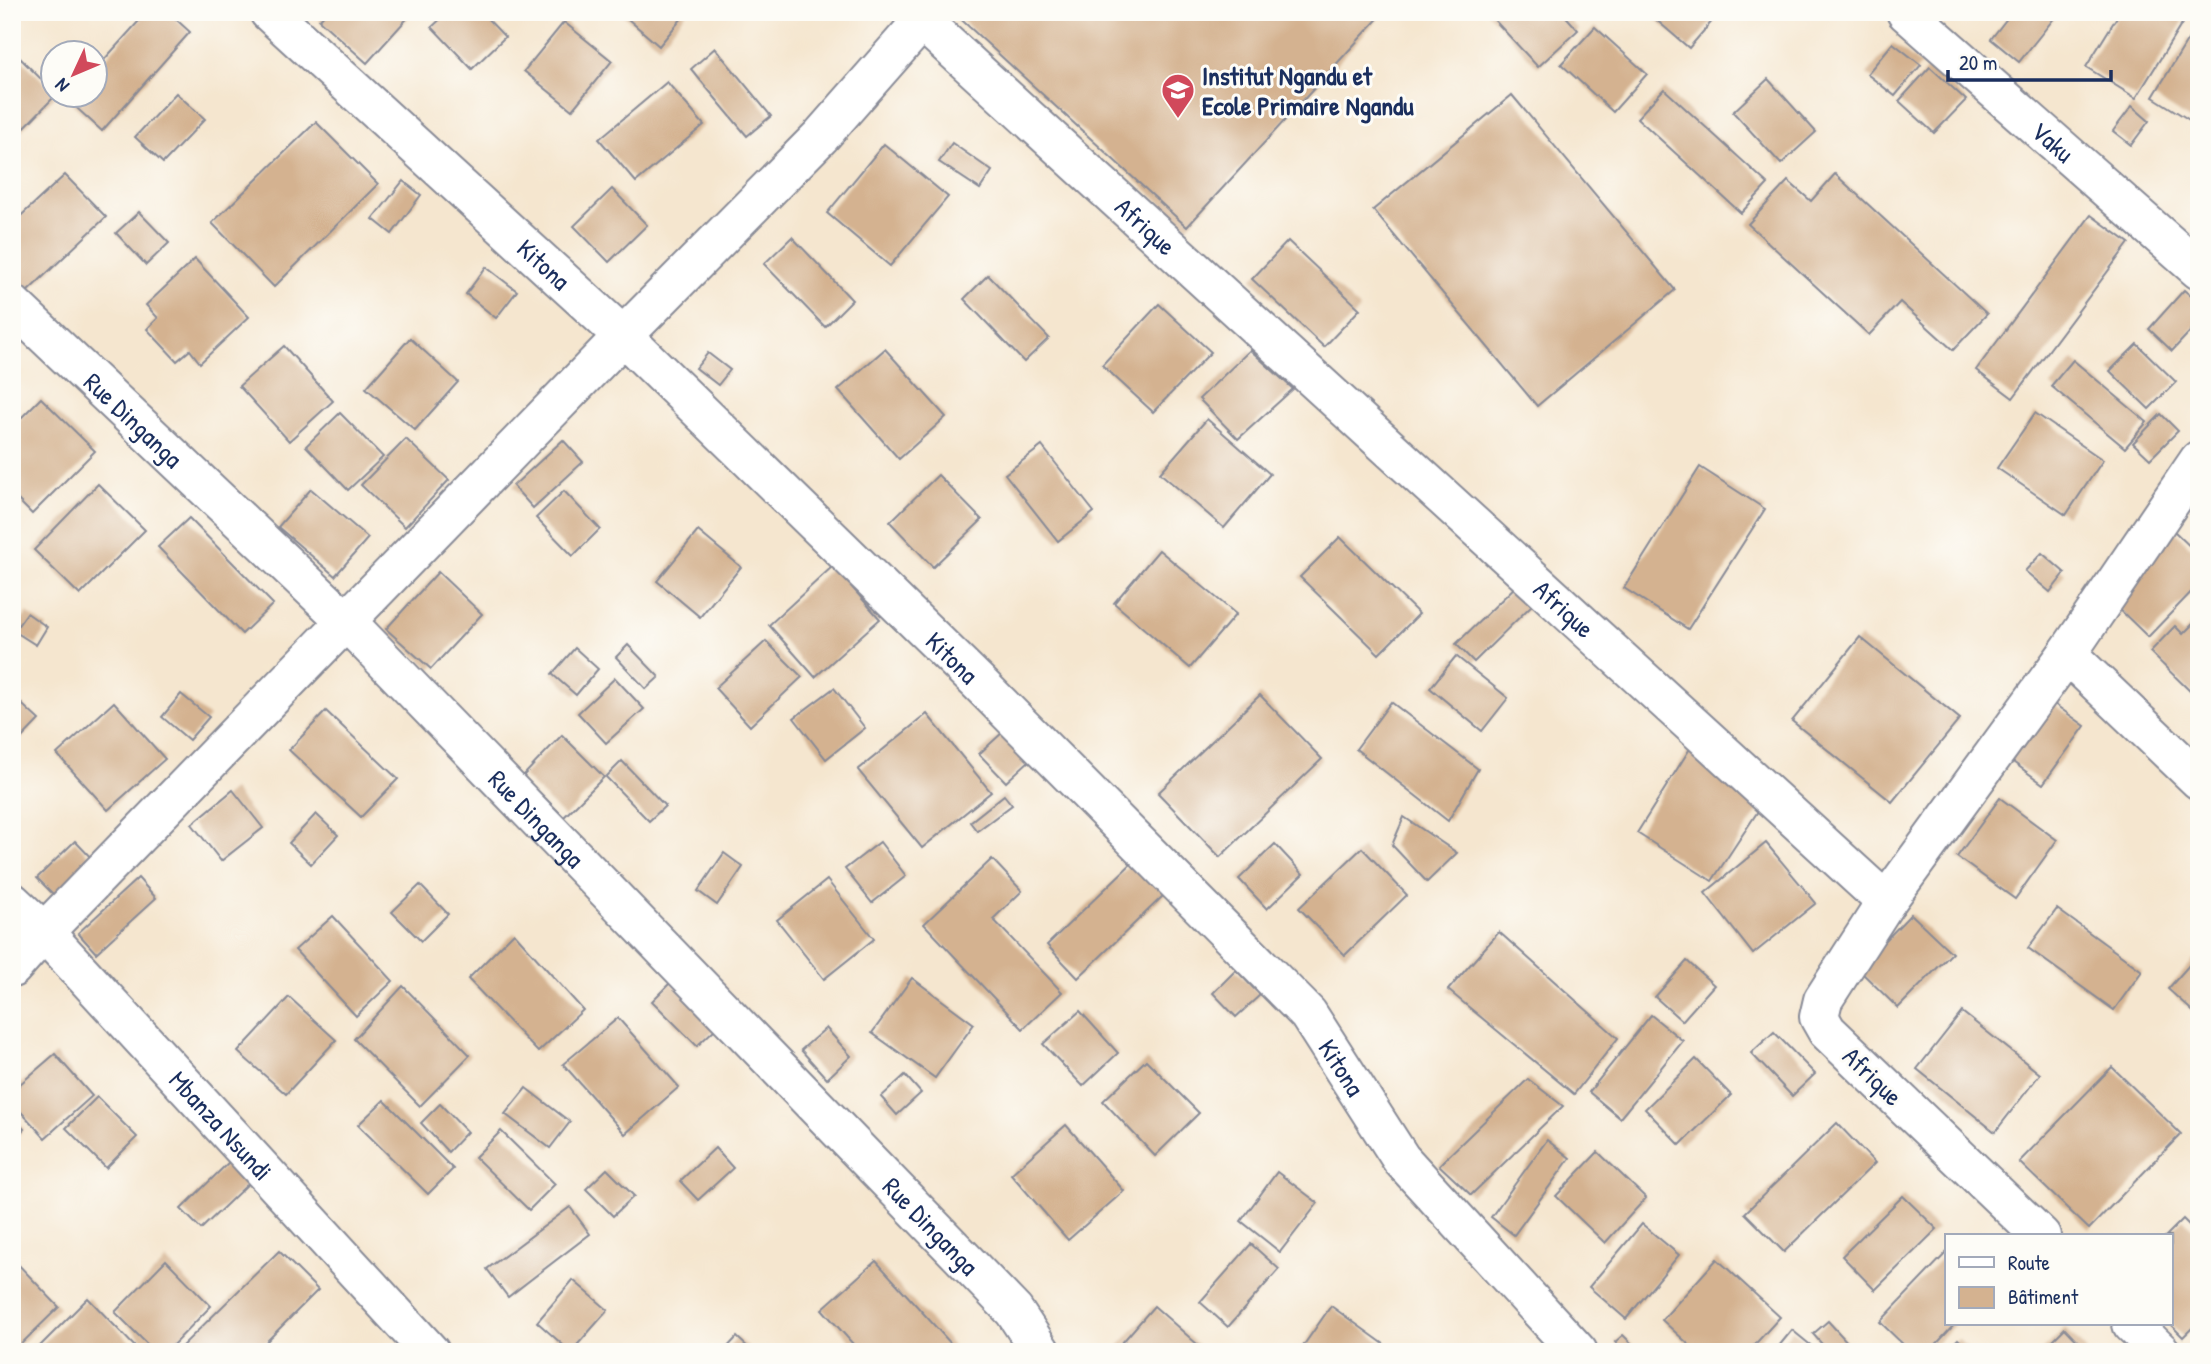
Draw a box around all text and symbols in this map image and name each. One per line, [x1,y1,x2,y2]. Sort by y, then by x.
north arrow [38,38,108,108]
scale bar [1948,38,2111,82]
text: 20 m [1959,48,1997,77]
place label: Institut Ngandu et Ecole Primaire Ngandu [1202,58,1414,124]
school or university icon: Institut Ngandu et Ecole Primaire Ngandu [1159,71,1197,120]
text: N [49,73,75,98]
street label: Vaku [2024,113,2082,170]
street label: Afrique [1108,189,1184,263]
street label: Kitona [510,230,578,297]
street label: Rue Dinganga [77,364,191,475]
street label: Afrique [1527,572,1602,645]
street label: Kitona [918,623,986,691]
street label: Rue Dinganga [481,762,593,875]
street label: Kitona [1311,1032,1373,1102]
street label: Afrique [1835,1039,1911,1113]
street label: Mbanza Nsundi [162,1063,281,1187]
street label: Rue Dinganga [876,1169,987,1282]
legend [1945,1234,2172,1326]
text: Route [2008,1248,2050,1277]
text: Bâtiment [2008,1282,2079,1311]

